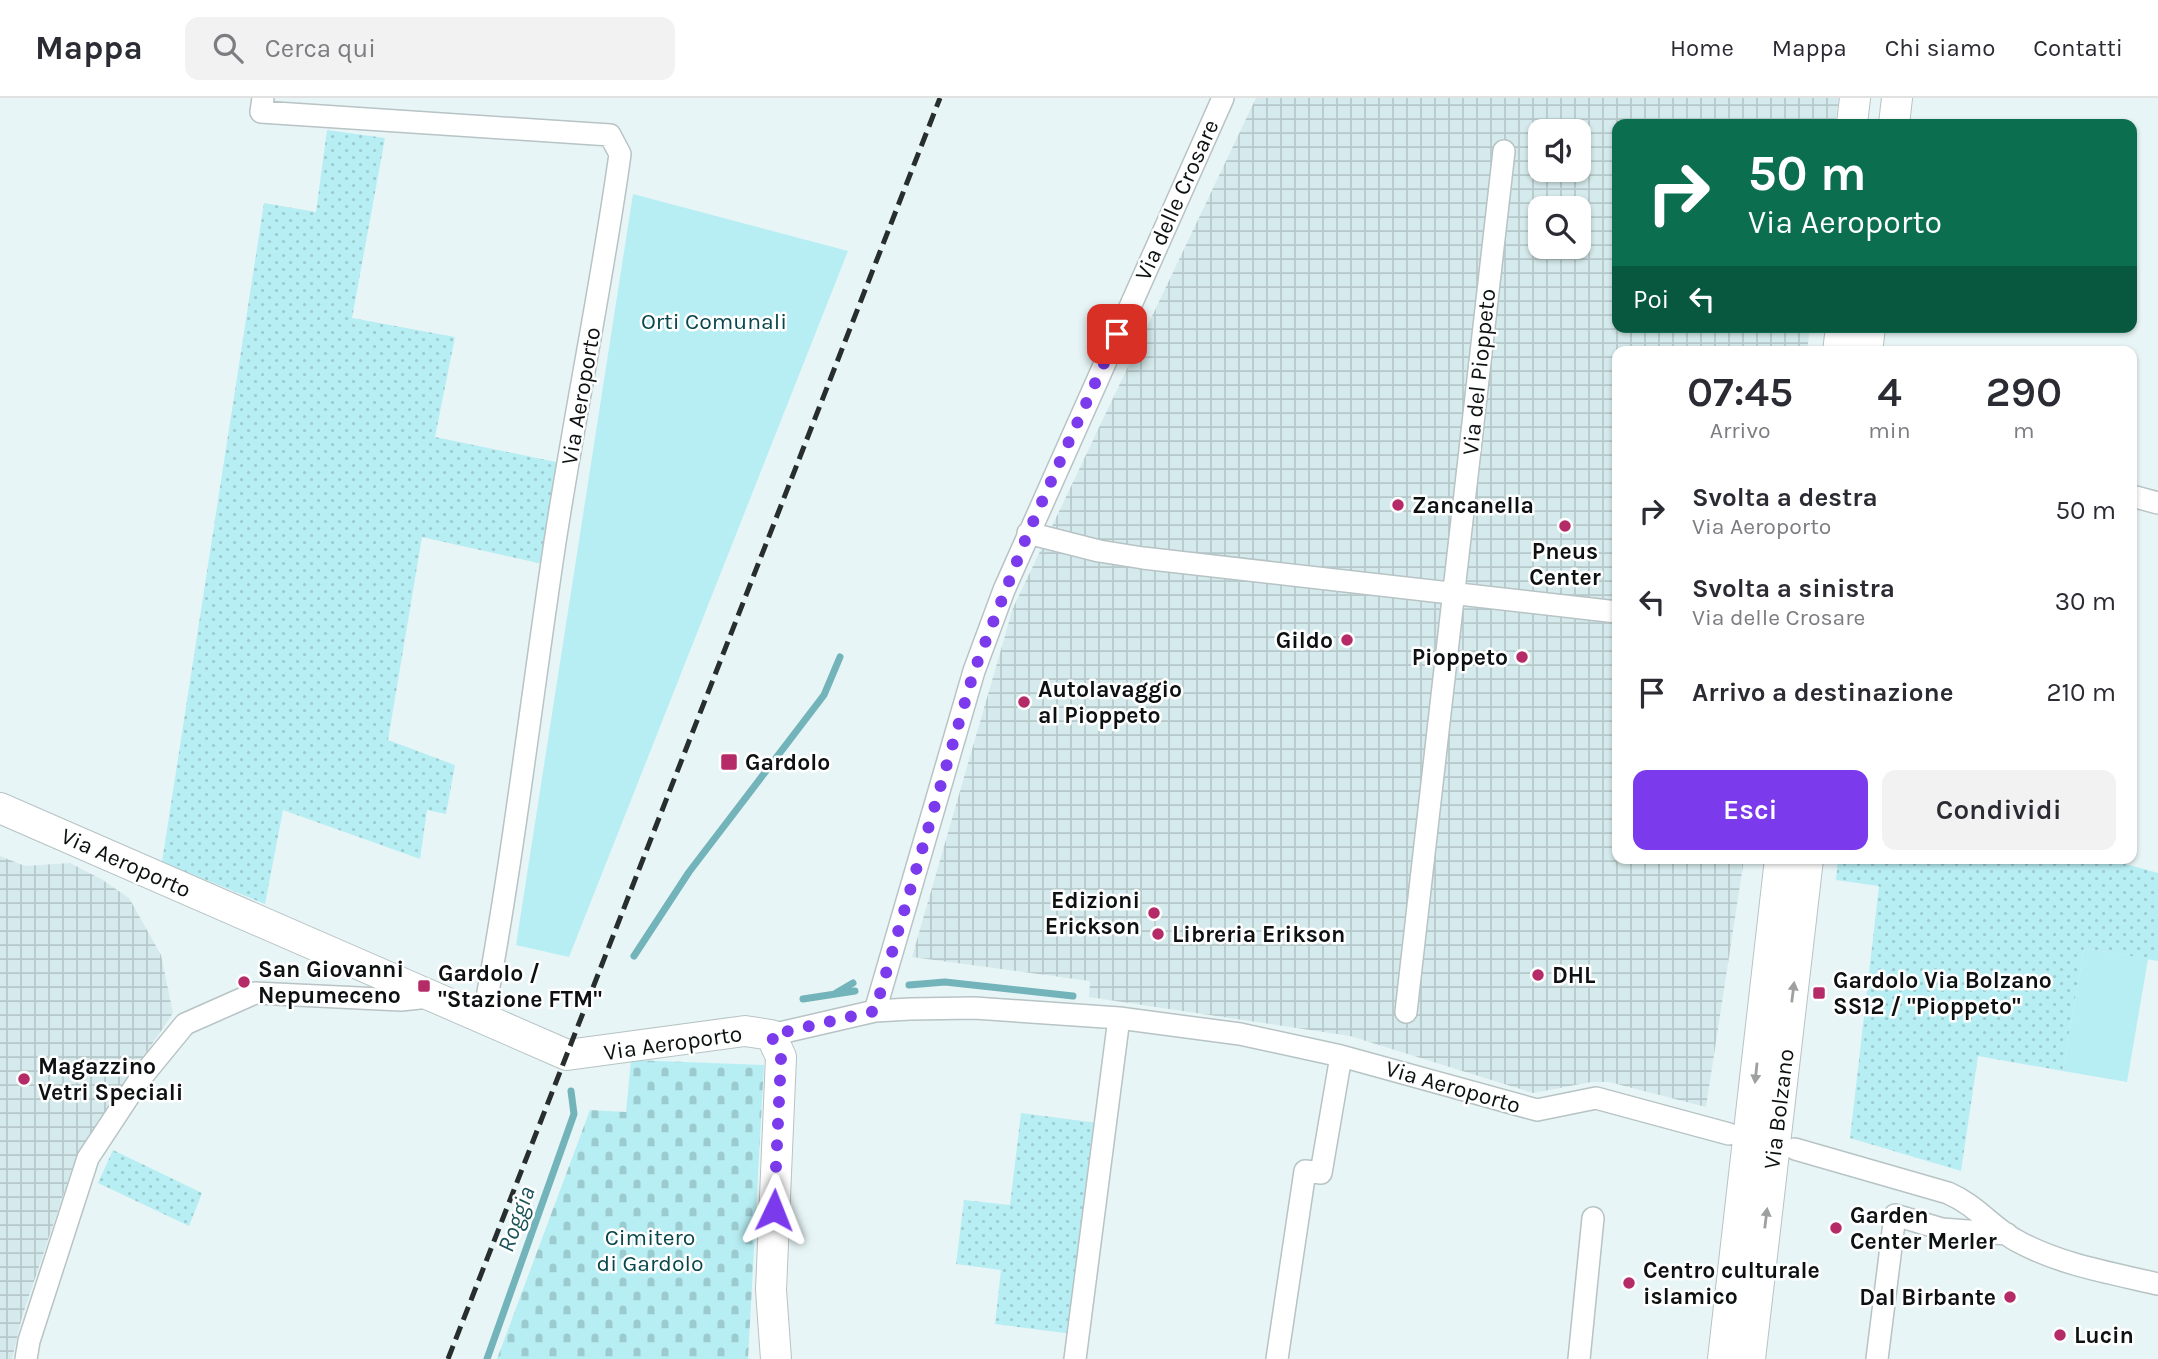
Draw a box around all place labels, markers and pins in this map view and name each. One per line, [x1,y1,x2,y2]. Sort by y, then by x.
pin [1087,304,1147,364]
place label: Zancanella [1412,492,1534,519]
marker: Zancanella [1390,497,1406,513]
marker: Pneus Center [1557,518,1573,534]
place label: Pneus Center [1529,538,1601,591]
place label: Gildo [1276,627,1333,654]
marker: Gildo [1339,632,1355,648]
place label: Pioppeto [1412,644,1508,671]
marker: Pioppeto [1514,649,1530,665]
place label: Autolavaggio al Pioppeto [1038,676,1182,729]
marker: Autolavaggio al Pioppeto [1016,694,1032,710]
place label: Gardolo [745,749,830,776]
marker: Gardolo [719,752,739,772]
place label: Edizioni Erickson [1045,887,1140,940]
marker: Edizioni Erickson [1146,905,1162,921]
place label: Libreria Erikson [1172,921,1345,948]
marker: Libreria Erikson [1150,926,1166,942]
place label: San Giovanni Nepumeceno [258,956,404,1009]
place label: Gardolo / "Stazione FTM" [438,960,602,1013]
place label: DHL [1552,962,1595,989]
marker: DHL [1530,967,1546,983]
place label: Gardolo Via Bolzano SS12 / "Pioppeto" [1833,967,2052,1020]
marker: San Giovanni Nepumeceno [236,974,252,990]
marker: Gardolo / "Stazione FTM" [416,978,432,994]
marker: Gardolo Via Bolzano SS12 / "Pioppeto" [1811,985,1827,1001]
place label: Magazzino Vetri Speciali [38,1053,183,1106]
marker: Magazzino Vetri Speciali [16,1071,32,1087]
place label: Garden Center Merler [1850,1202,1997,1255]
marker: Garden Center Merler [1828,1220,1844,1236]
place label: Centro culturale islamico [1643,1257,1820,1310]
marker: Centro culturale islamico [1621,1275,1637,1291]
place label: Dal Birbante [1859,1284,1996,1311]
marker: Dal Birbante [2002,1289,2018,1305]
place label: Lucin [2074,1322,2134,1349]
marker: Lucin [2052,1327,2068,1343]

